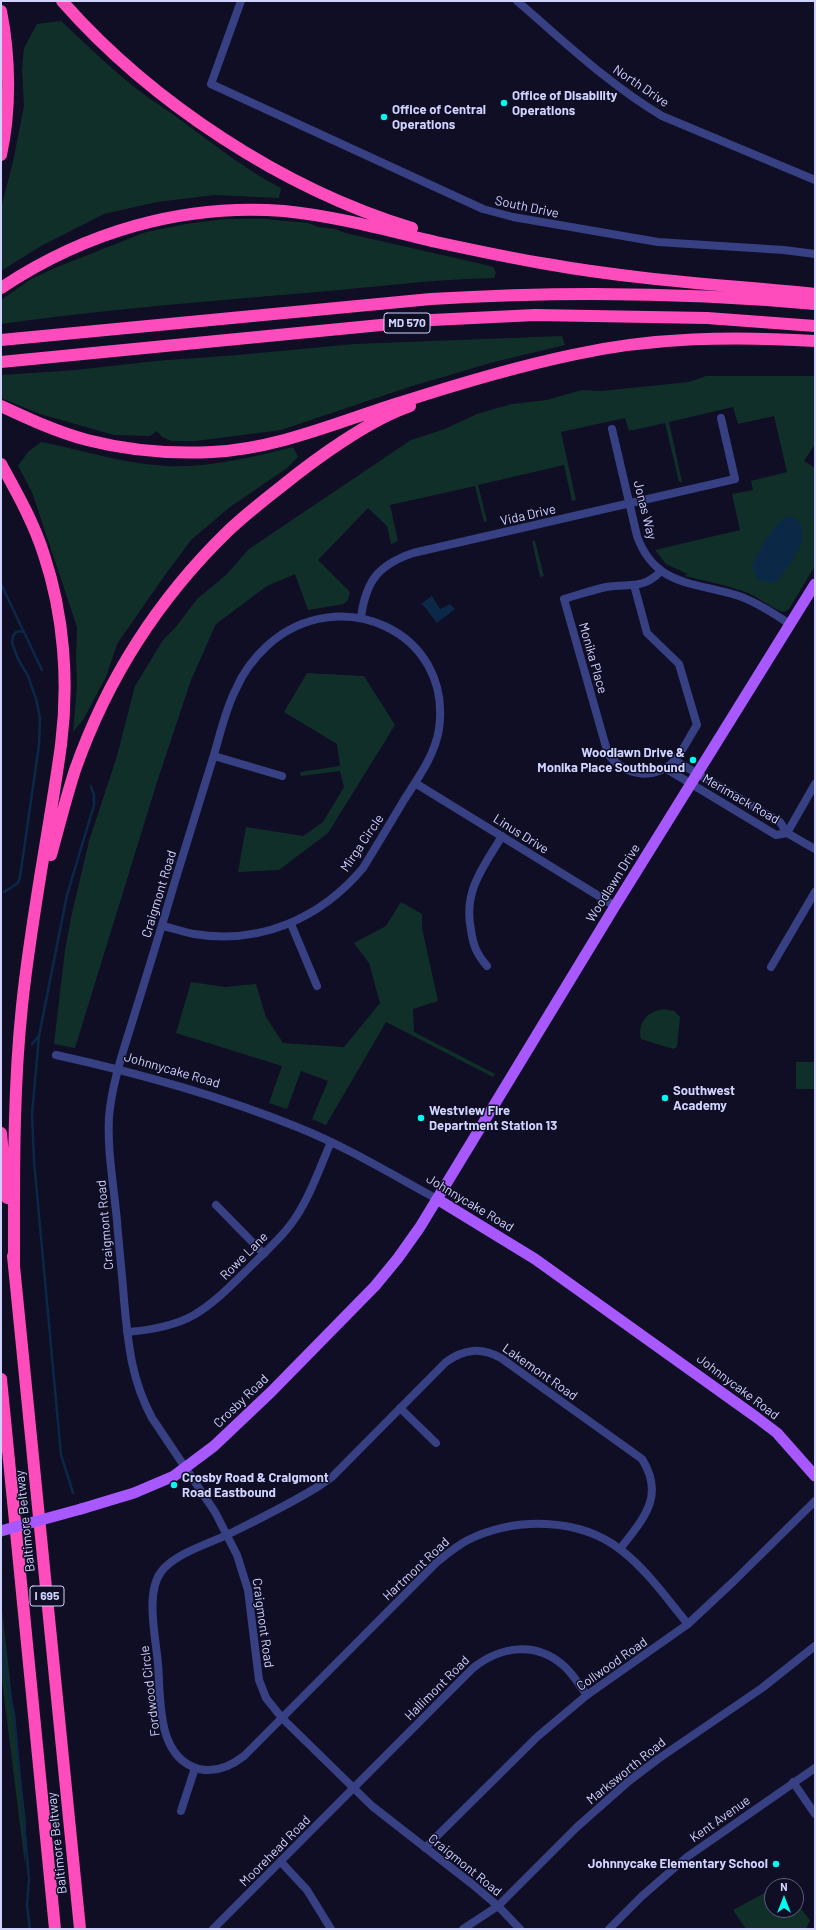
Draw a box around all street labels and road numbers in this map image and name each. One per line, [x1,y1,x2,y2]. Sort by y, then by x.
street label: North Drive [610,62,672,110]
street label: South Drive [494,193,560,221]
road number: MD 570 [384,313,430,333]
street label: Jonas Way [630,479,660,541]
street label: Vida Drive [499,501,557,529]
street label: Monika Place [575,621,611,695]
street label: Merimack Road [700,771,782,827]
street label: Mirga Circle [337,811,387,875]
street label: Linus Drive [490,811,552,857]
street label: Woodlawn Drive [583,841,643,925]
street label: Craigmont Road [138,849,180,939]
street label: Johnnycake Road [122,1049,222,1091]
street label: Johnnycake Road [423,1171,517,1235]
street label: Craigmont Road [93,1179,117,1271]
street label: Rowe Lane [217,1229,271,1283]
street label: Lakemont Road [499,1340,581,1404]
street label: Johnnycake Road [694,1351,782,1423]
street label: Crosby Road [210,1371,272,1431]
street label: Baltimore Beltway [12,1469,38,1573]
street label: Hartmont Road [379,1534,453,1604]
street label: Craigmont Road [249,1577,277,1669]
road number: I 695 [30,1586,64,1606]
street label: Collwood Road [574,1634,650,1694]
street label: Fordwood Circle [137,1645,163,1737]
street label: Hallimont Road [401,1652,473,1724]
street label: Marksworth Road [583,1734,669,1808]
street label: Baltimore Beltway [44,1791,70,1895]
street label: Kent Avenue [687,1792,753,1846]
street label: Moorehead Road [236,1812,314,1890]
street label: Craigmont Road [425,1831,505,1899]

